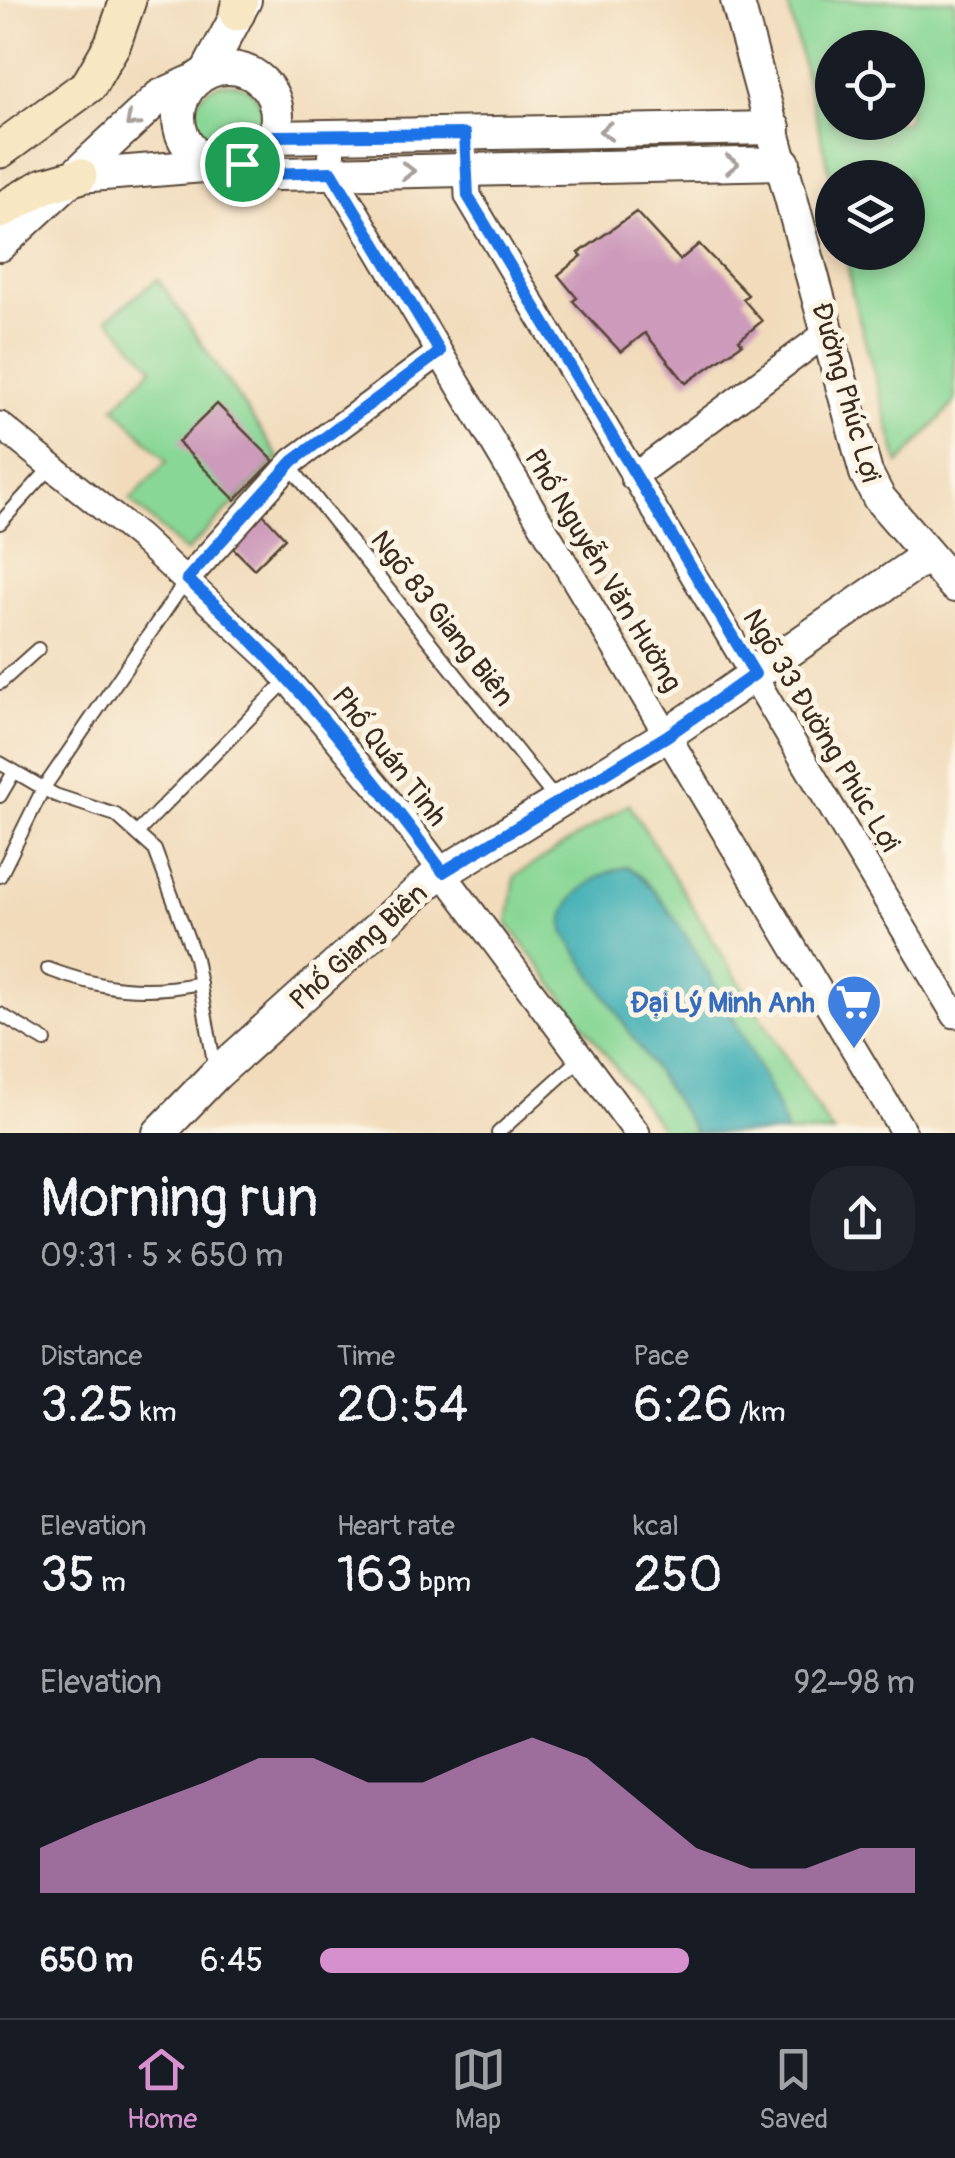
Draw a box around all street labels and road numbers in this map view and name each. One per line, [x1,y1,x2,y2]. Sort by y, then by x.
street label: Đường Phúc Lợi [803,299,888,486]
street label: Phố Nguyễn Văn Hưởng [516,443,689,698]
street label: Ngõ 83 Giang Biên [362,524,521,714]
street label: Ngõ 33 Đường Phúc Lợi [734,603,907,858]
street label: Phố Quán Tình [324,680,454,834]
street label: Phố Giang Biên [283,876,435,1018]

